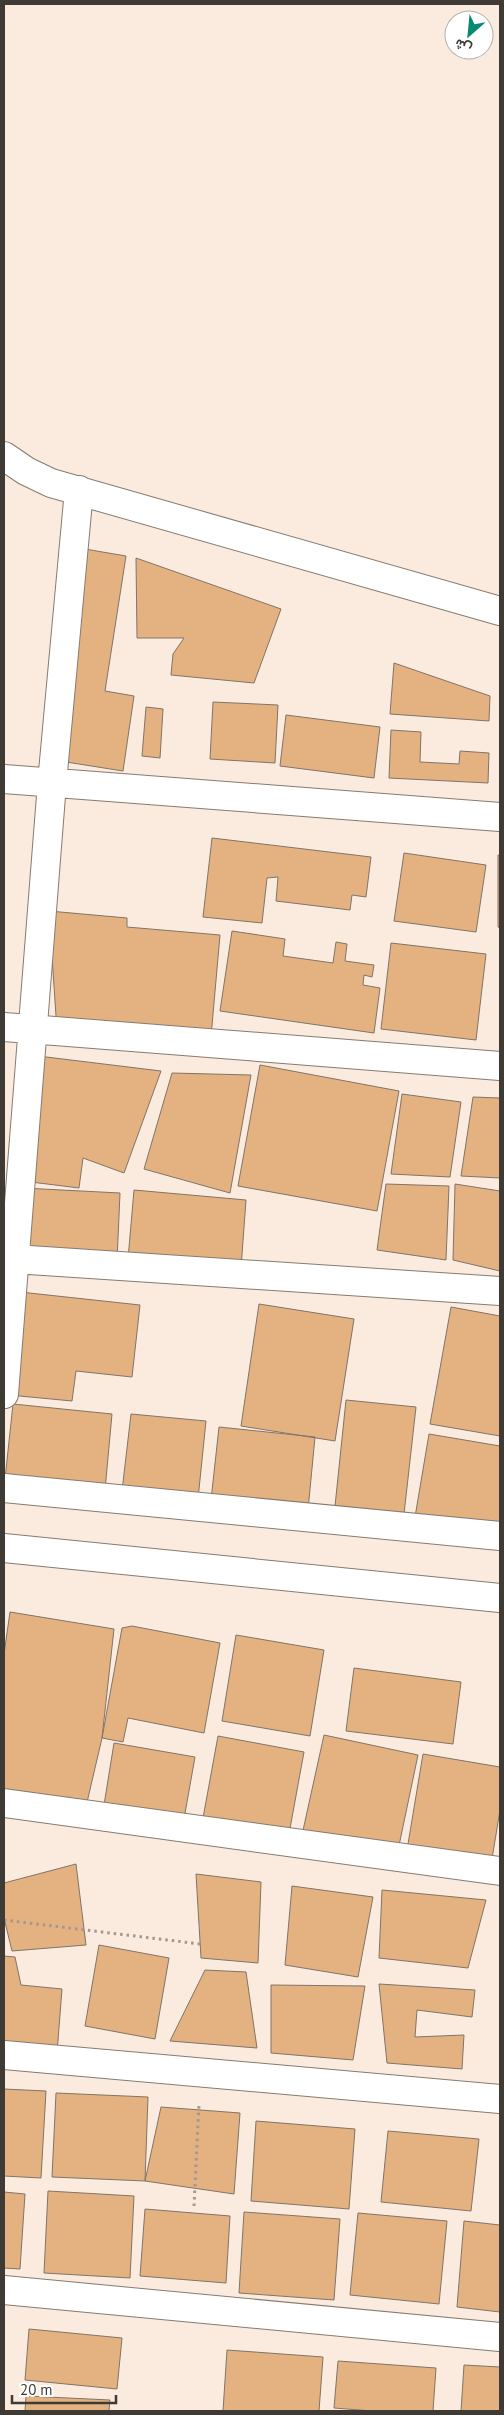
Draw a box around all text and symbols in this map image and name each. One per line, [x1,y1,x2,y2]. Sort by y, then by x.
north arrow [444,10,494,60]
text: ش [451,35,475,58]
scale bar [12,2372,116,2404]
text: 20 m [20,2380,53,2399]

